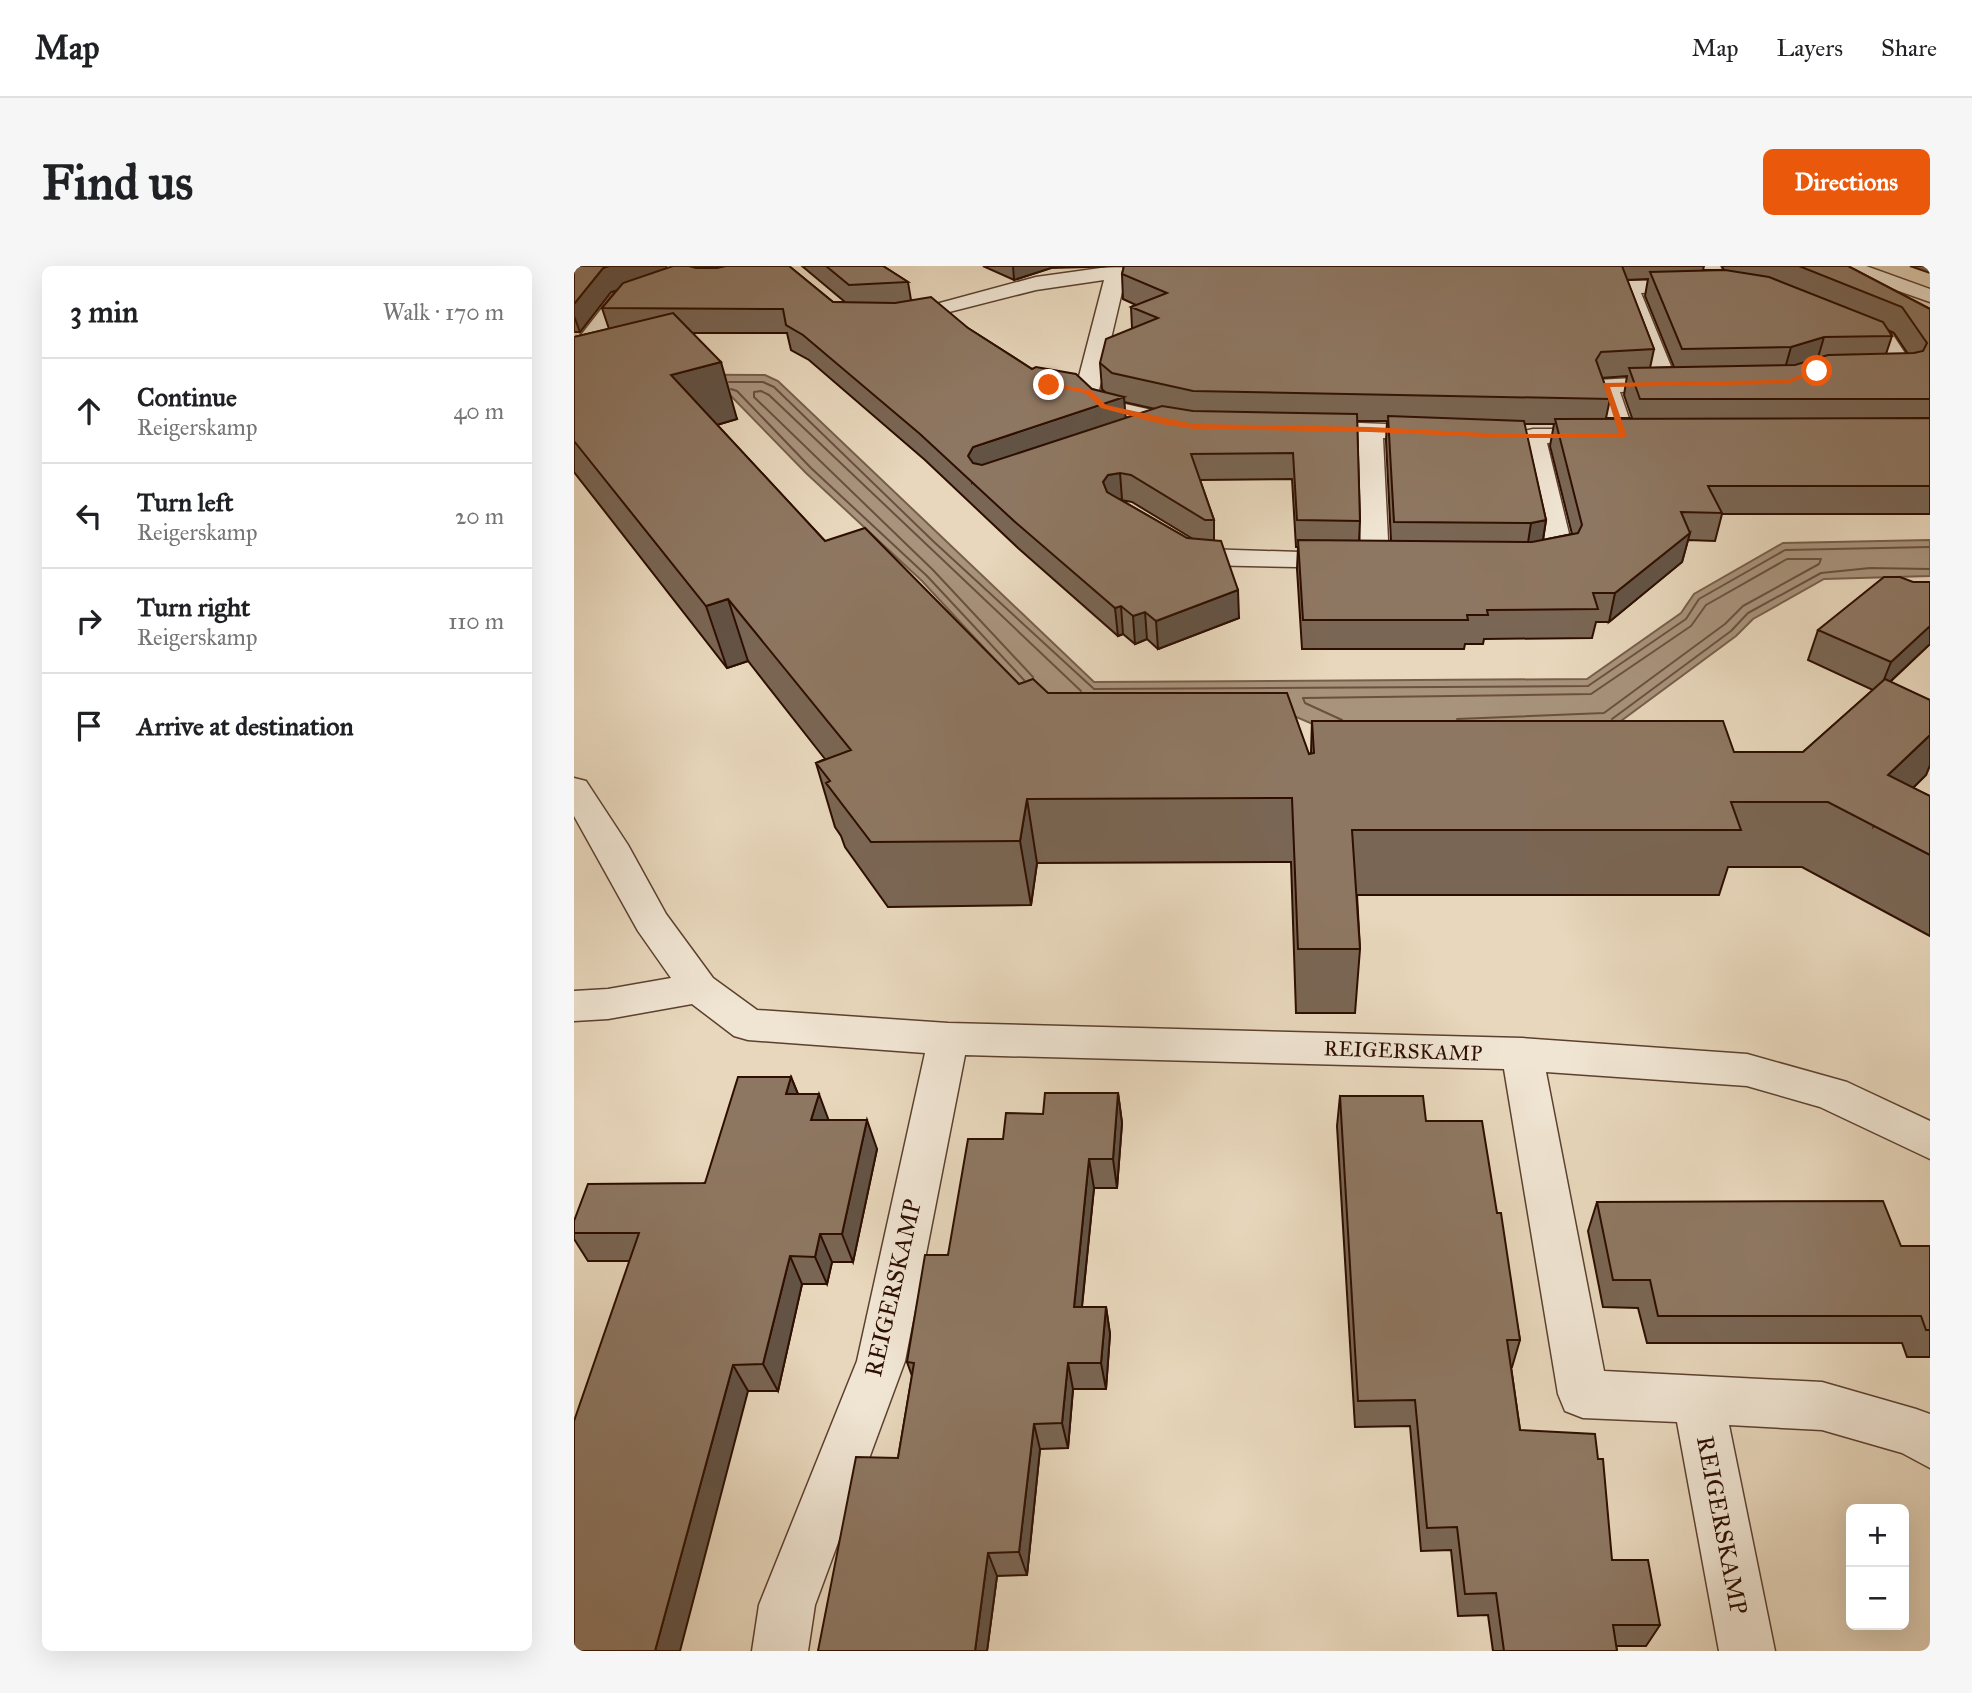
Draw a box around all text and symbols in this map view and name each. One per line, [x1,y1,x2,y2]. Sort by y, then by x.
text: Map [35,28,99,68]
text: Map [1692,33,1739,63]
text: Layers [1777,33,1843,63]
text: Share [1881,33,1937,63]
button: Directions [1763,149,1930,215]
text: Find us [42,153,193,212]
text: 3 min [70,294,138,330]
text: Walk · 170 m [383,298,504,326]
route start [1801,355,1832,386]
route end [1033,369,1064,400]
text: Continue [137,381,237,413]
icon: ahead [70,392,108,430]
text: 40 m [454,397,504,425]
text: Reigerskamp [137,413,257,441]
text: Turn left [137,486,233,518]
icon: left [70,497,108,535]
text: 20 m [455,502,504,530]
text: Reigerskamp [137,518,257,546]
text: Turn right [137,591,250,623]
icon: right [70,602,108,640]
text: 110 m [448,607,504,635]
text: Reigerskamp [137,623,257,651]
icon: arrive [70,707,108,745]
text: Arrive at destination [137,710,354,742]
street label: REIGERSKAMP [1323,1035,1483,1067]
street label: REIGERSKAMP [858,1196,928,1380]
street label: REIGERSKAMP [1690,1433,1754,1617]
map controls [1846,1504,1909,1630]
button: + [1846,1504,1909,1567]
button: − [1846,1567,1909,1630]

